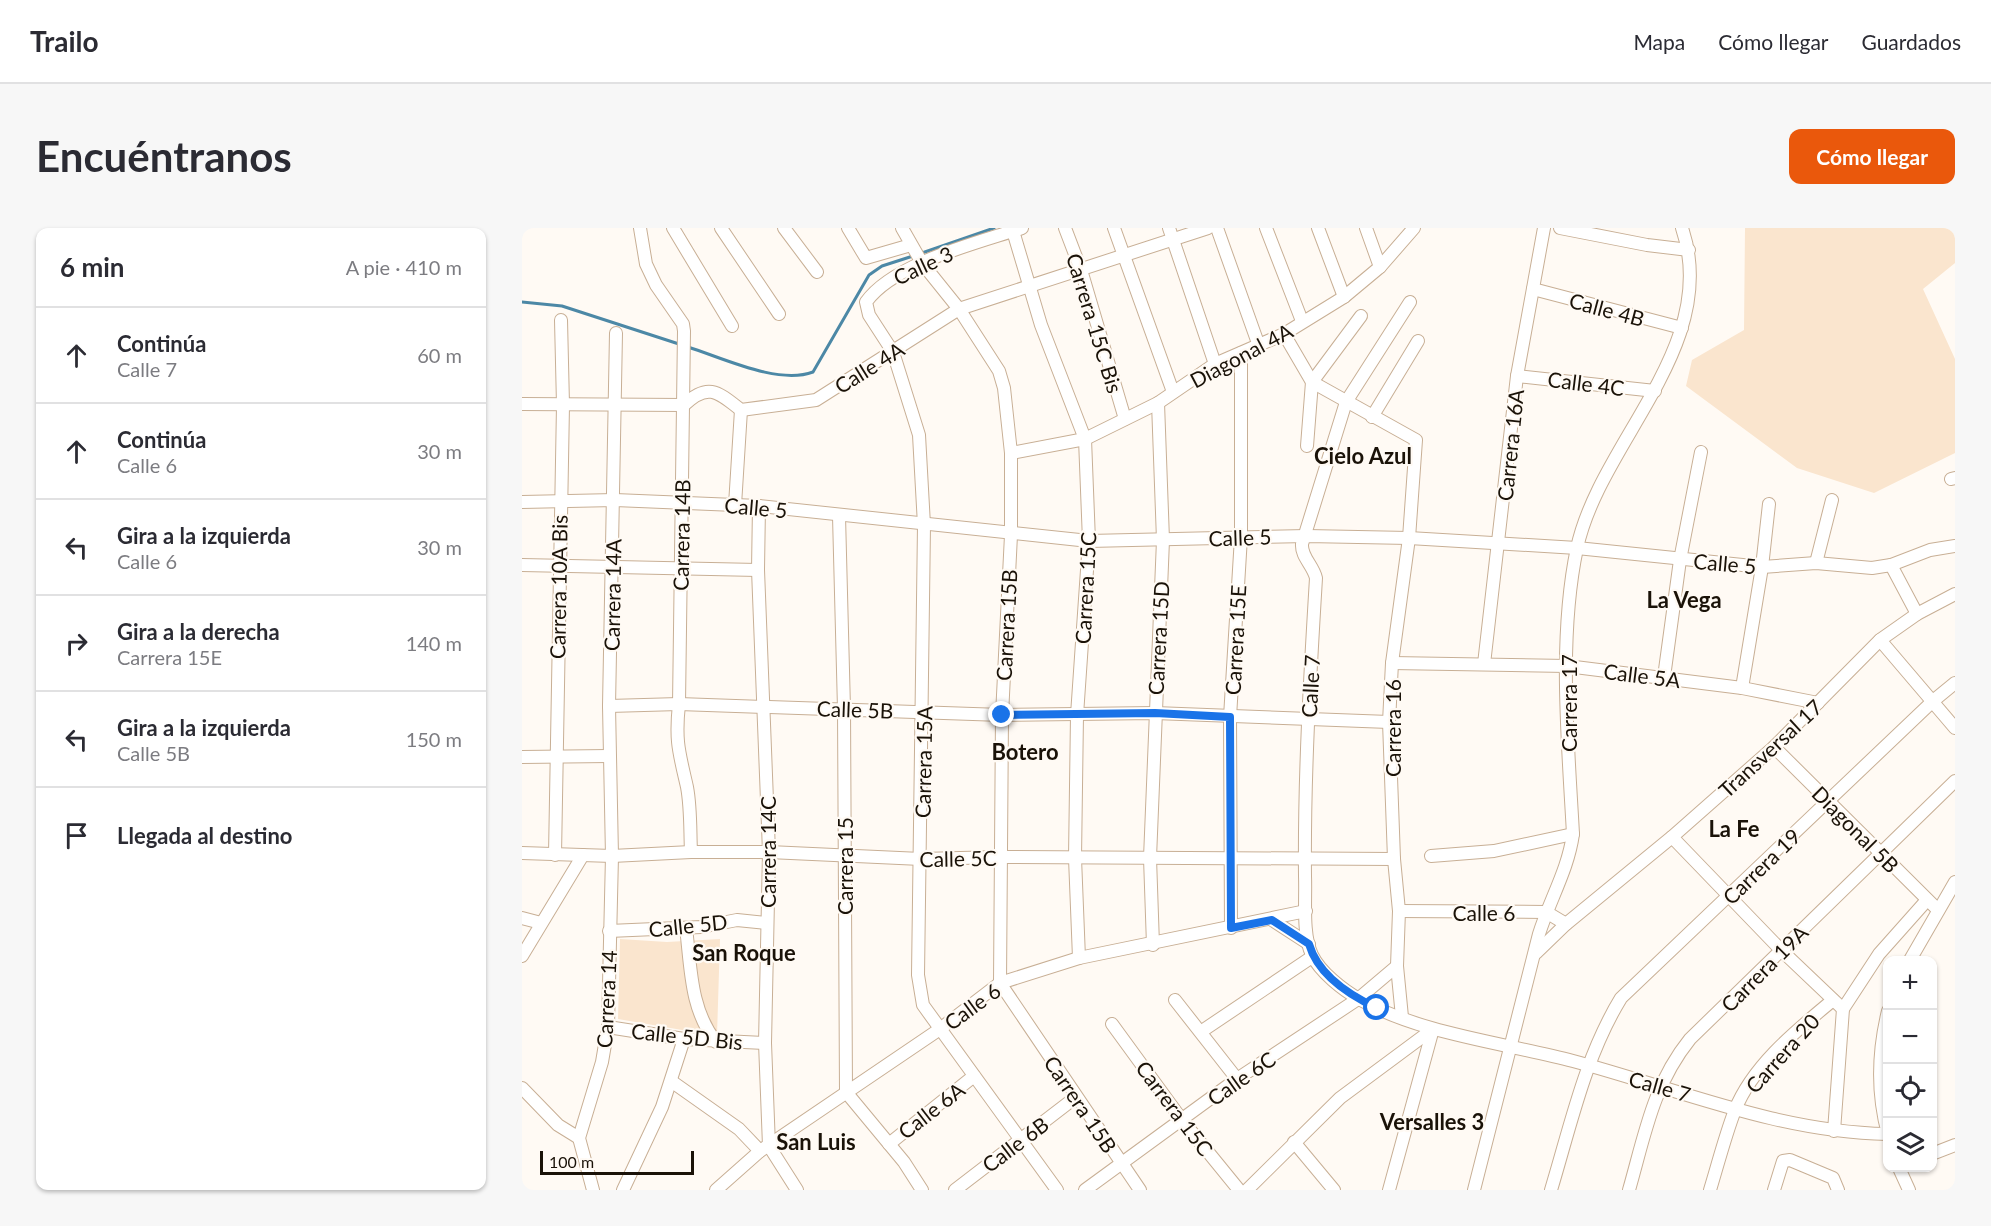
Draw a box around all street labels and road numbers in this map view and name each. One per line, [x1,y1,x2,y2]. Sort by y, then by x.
street label: Calle 3 [889,240,957,290]
street label: Carrera 15C Bis [1062,250,1128,396]
street label: Calle 4B [1567,287,1647,331]
street label: Diagonal 4A [1185,317,1297,393]
street label: Calle 4A [830,336,909,398]
street label: Calle 4C [1546,366,1626,400]
street label: Carrera 16A [1492,387,1528,502]
street label: Carrera 14B [668,479,694,591]
street label: Calle 5 [724,492,788,522]
street label: Carrera 10A Bis [544,515,572,659]
street label: Calle 5 [1208,523,1272,551]
street label: Carrera 15C [1070,531,1100,645]
street label: Carrera 14A [599,538,625,651]
street label: Calle 5 [1693,548,1757,578]
street label: Carrera 15B [991,569,1021,681]
street label: Carrera 15D [1143,580,1173,696]
street label: Carrera 15E [1220,584,1250,696]
street label: Calle 7 [1296,654,1324,718]
street label: Carrera 17 [1556,654,1581,752]
street label: Calle 5A [1602,658,1683,692]
street label: Carrera 16 [1380,679,1405,777]
street label: Transversal 17 [1713,694,1827,802]
street label: Calle 5B [816,695,894,723]
street label: Carrera 15A [910,705,936,818]
street label: Diagonal 5B [1808,781,1904,877]
street label: Carrera 14C [755,796,780,908]
street label: Carrera 15 [832,817,857,915]
street label: Carrera 19 [1717,823,1805,909]
street label: Calle 5C [919,845,997,871]
street label: Calle 6 [1452,900,1516,925]
street label: Calle 5D [647,908,729,942]
street label: Carrera 19A [1715,919,1813,1017]
street label: Carrera 14 [591,949,621,1049]
street label: Calle 6 [939,977,1005,1035]
street label: Carrera 20 [1740,1008,1824,1098]
street label: Calle 5D Bis [630,1018,744,1054]
street label: Calle 6C [1202,1046,1280,1110]
street label: Carrera 15B [1039,1051,1123,1157]
street label: Carrera 15C [1131,1056,1219,1160]
street label: Calle 7 [1626,1065,1694,1107]
street label: Calle 6A [893,1076,970,1144]
street label: Calle 6B [977,1111,1053,1177]

